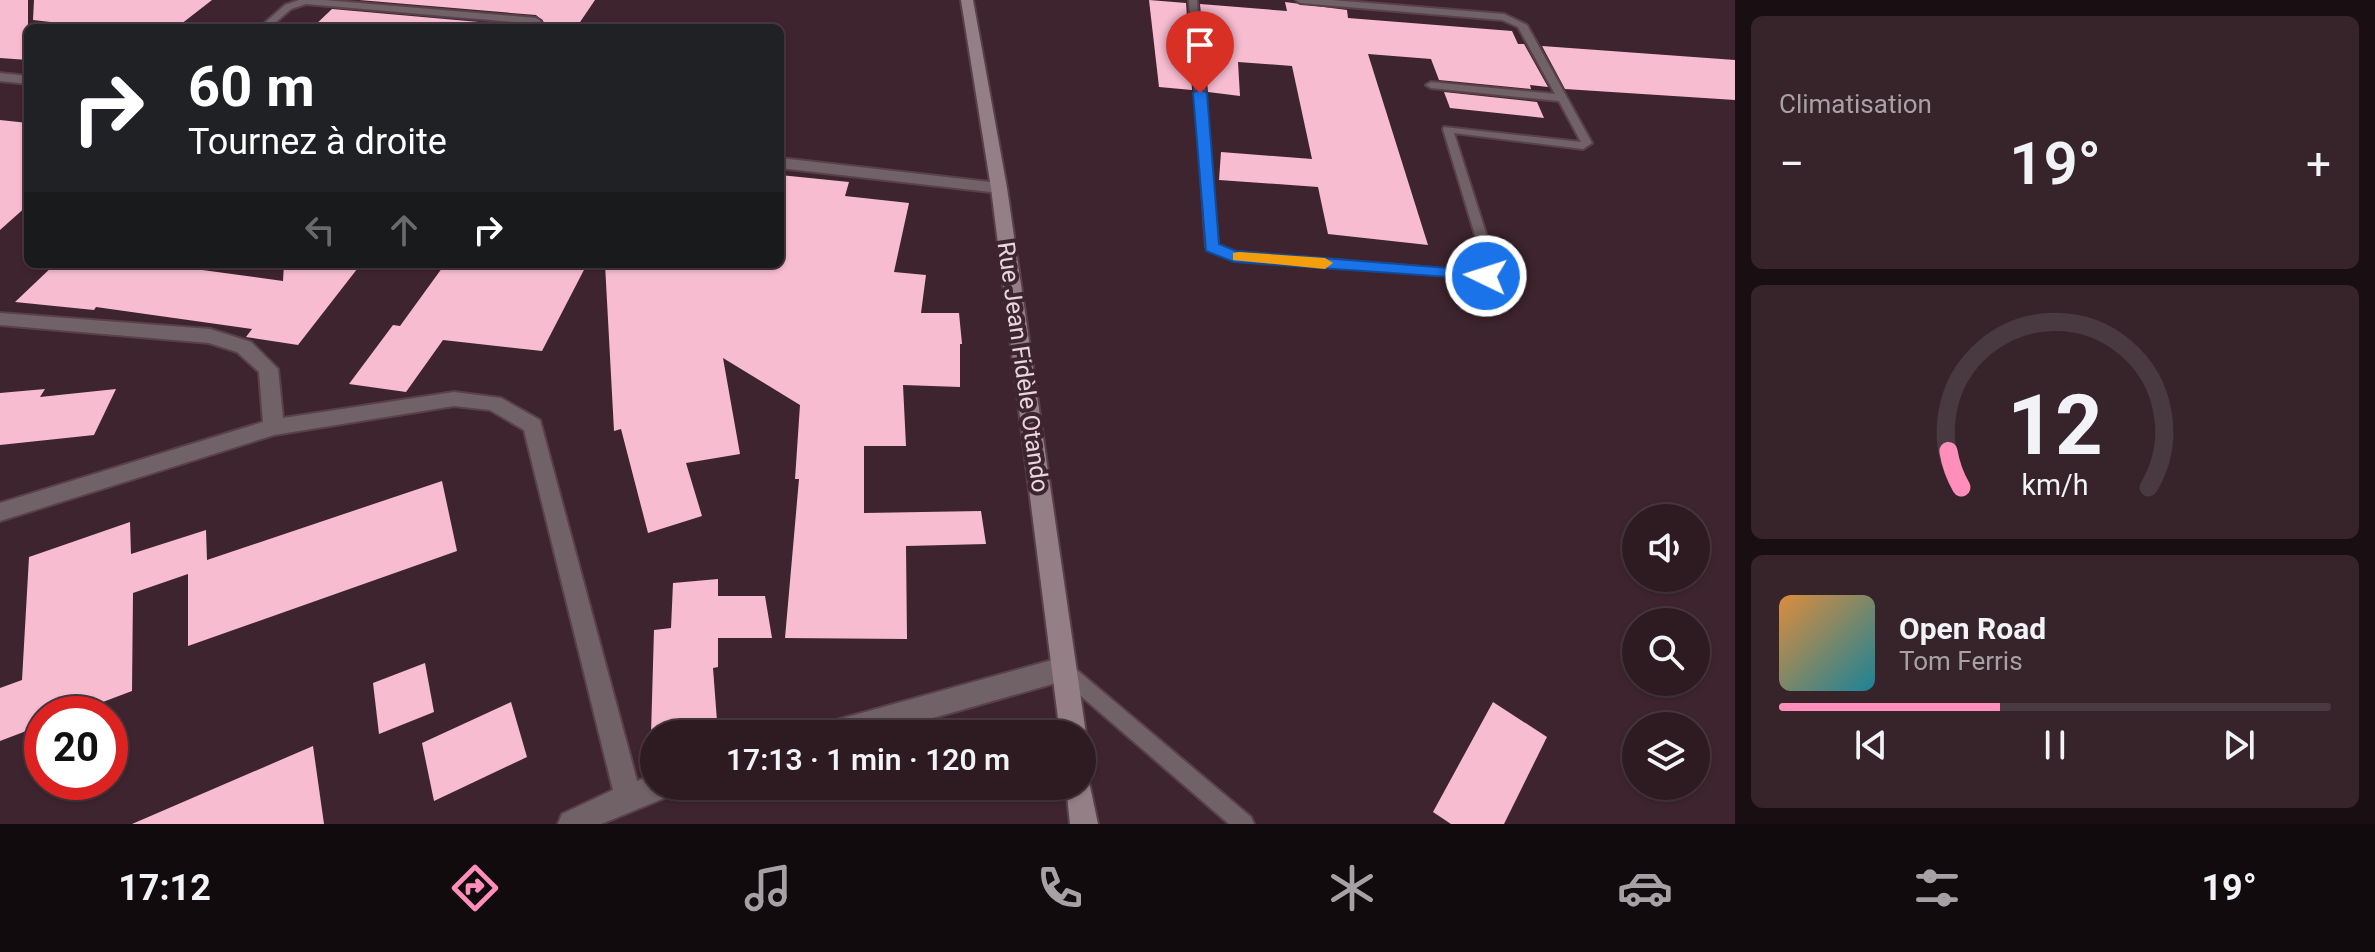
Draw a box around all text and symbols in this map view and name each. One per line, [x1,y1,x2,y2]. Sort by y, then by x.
pin [1166,11,1234,93]
icon: arrive [1178,23,1222,67]
text: 60 m [188,54,315,120]
icon: right [56,56,160,160]
text: Climatisation [1779,89,1932,119]
text: Tournez à droite [188,121,447,163]
text: 19° [2009,128,2101,199]
text: − [1779,138,1804,190]
text: + [2306,138,2331,190]
icon: left [298,208,342,252]
icon: ahead [382,208,426,252]
icon: right [466,208,510,252]
position arrow [1444,234,1528,318]
street label: Rue Jean Fidèle Otando [992,240,1054,494]
text: 12 [2007,377,2103,474]
text: km/h [2021,468,2089,502]
map controls [1622,504,1710,800]
button: sound [1622,504,1710,592]
button: search [1622,608,1710,696]
text: Open Road [1899,611,2046,646]
text: Tom Ferris [1899,646,2023,676]
speed limit sign: 20 [24,696,128,800]
button: layers [1622,712,1710,800]
icon: previous [1849,723,1893,767]
icon: pause [2033,723,2077,767]
icon: next [2217,723,2261,767]
text: 17:13 · 1 min · 120 m [726,742,1010,777]
icon: directions [447,860,503,916]
icon: music [740,860,796,916]
icon: phone [1032,860,1088,916]
icon: climate [1324,860,1380,916]
icon: car [1617,860,1673,916]
icon: filters [1909,860,1965,916]
text: 17:12 [118,867,211,909]
text: 19° [2201,867,2257,909]

